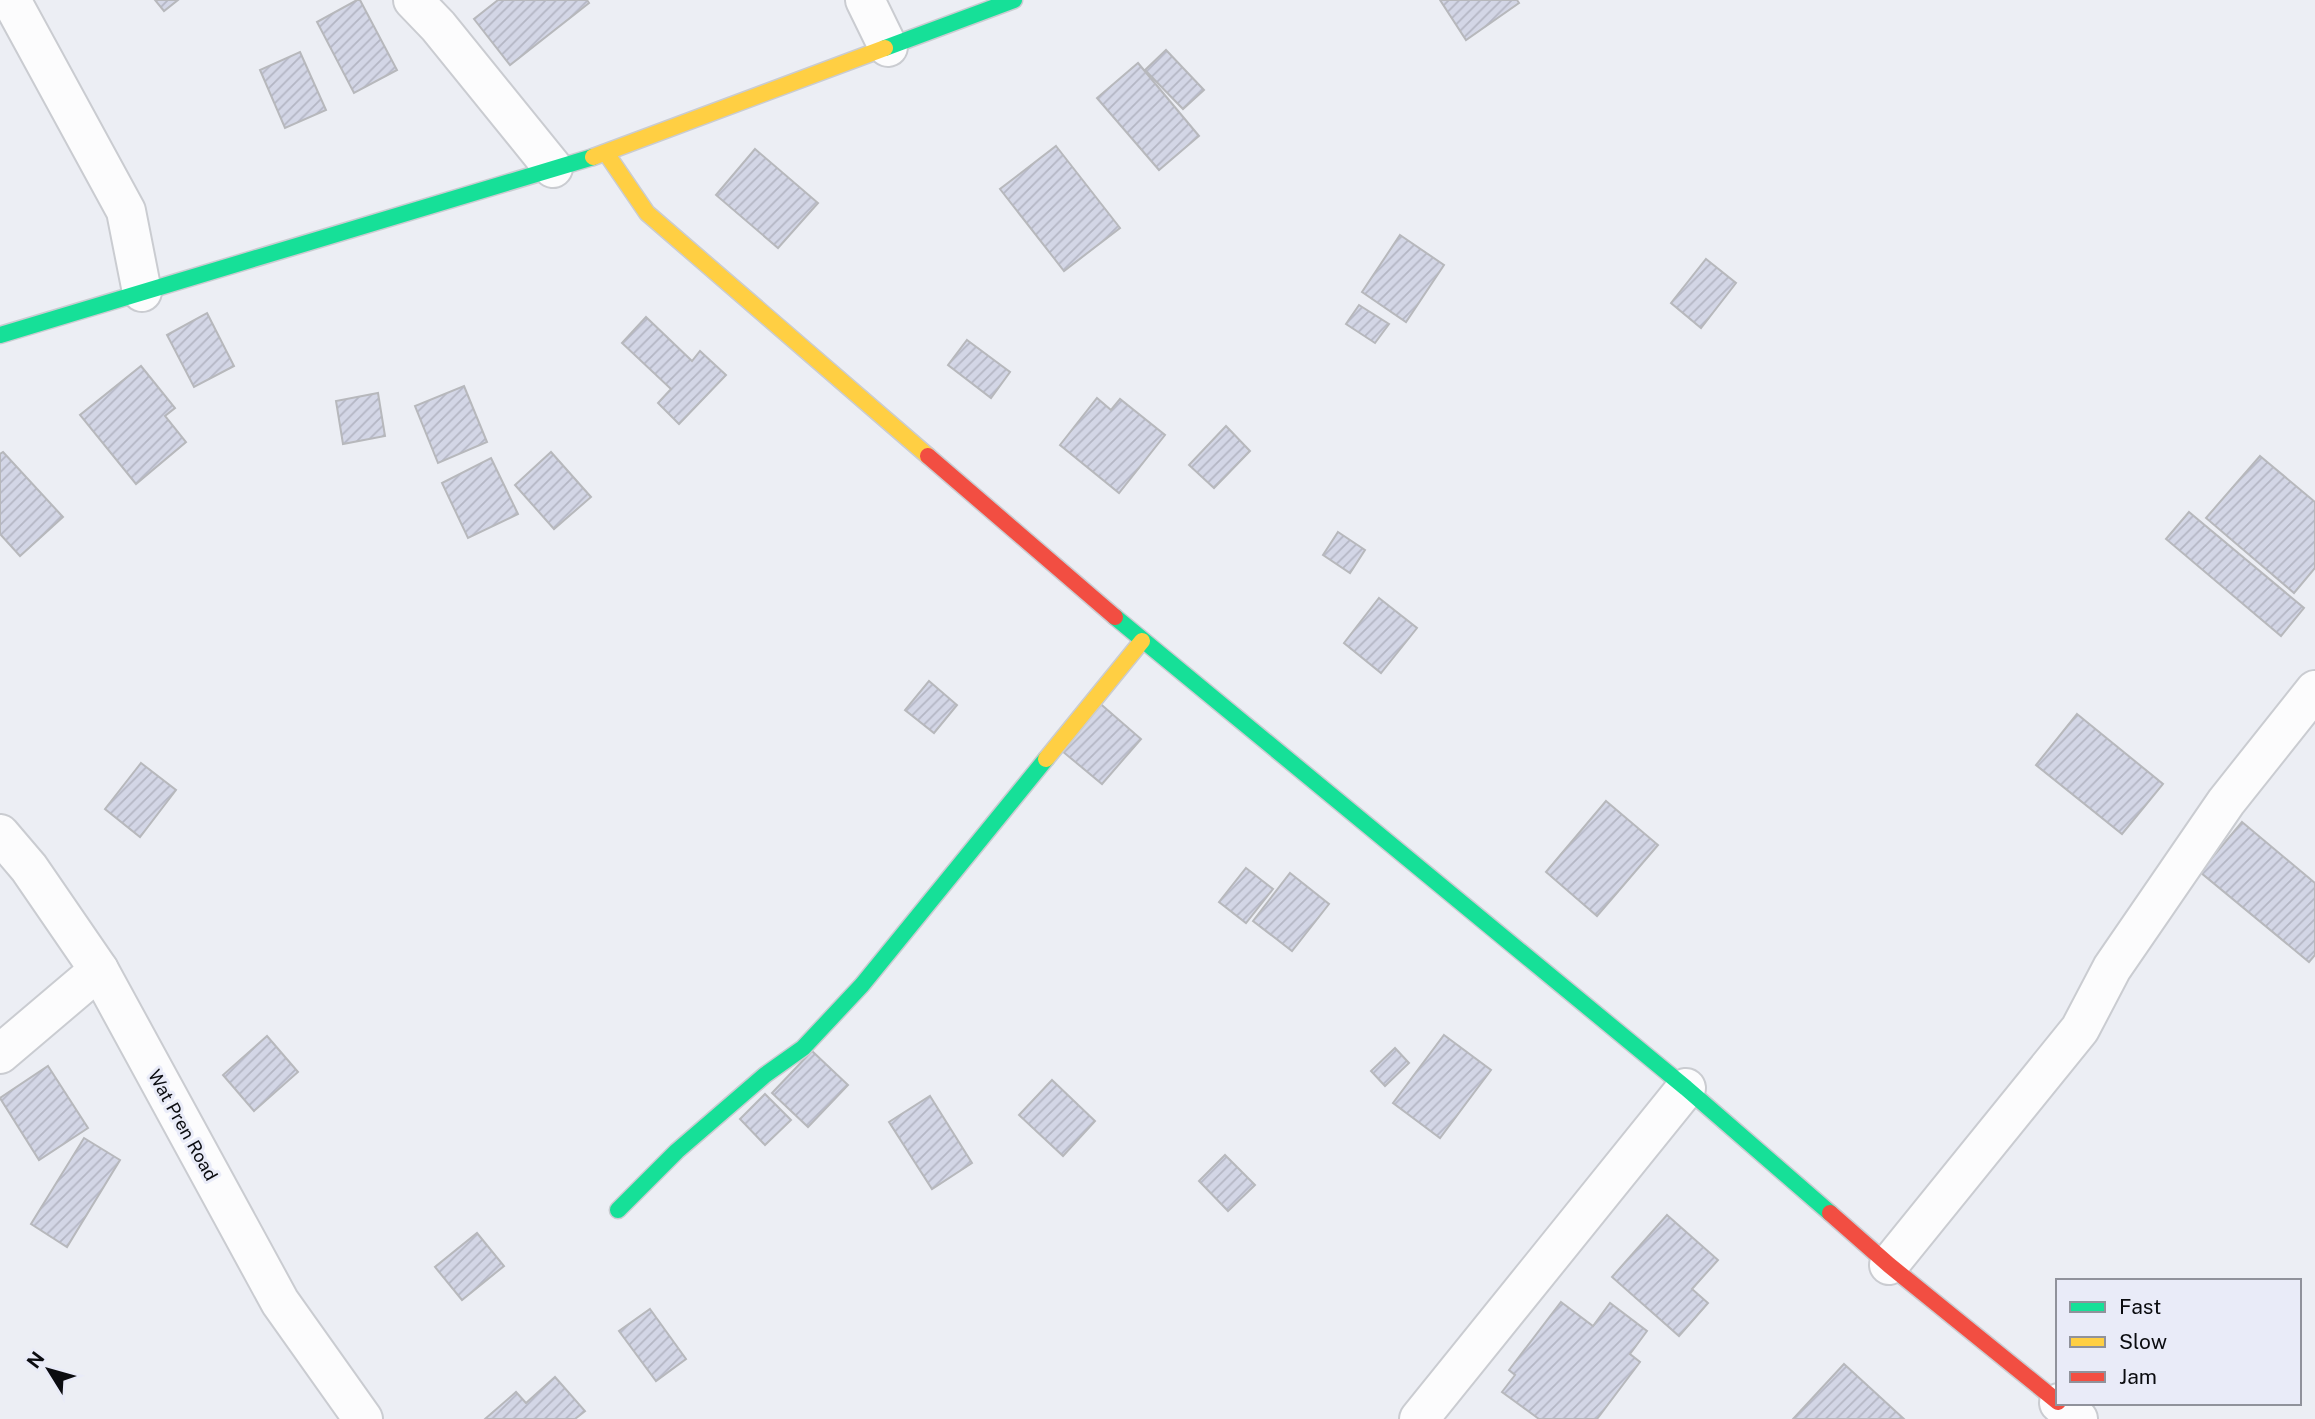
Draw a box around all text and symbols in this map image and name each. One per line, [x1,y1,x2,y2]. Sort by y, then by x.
street label: Wat Pren Road [144,1066,222,1184]
legend [2056,1279,2301,1405]
text: Fast [2119,1294,2161,1319]
text: Slow [2119,1329,2167,1354]
north arrow [14,1335,84,1405]
text: N [22,1347,49,1372]
text: Jam [2119,1364,2157,1389]

